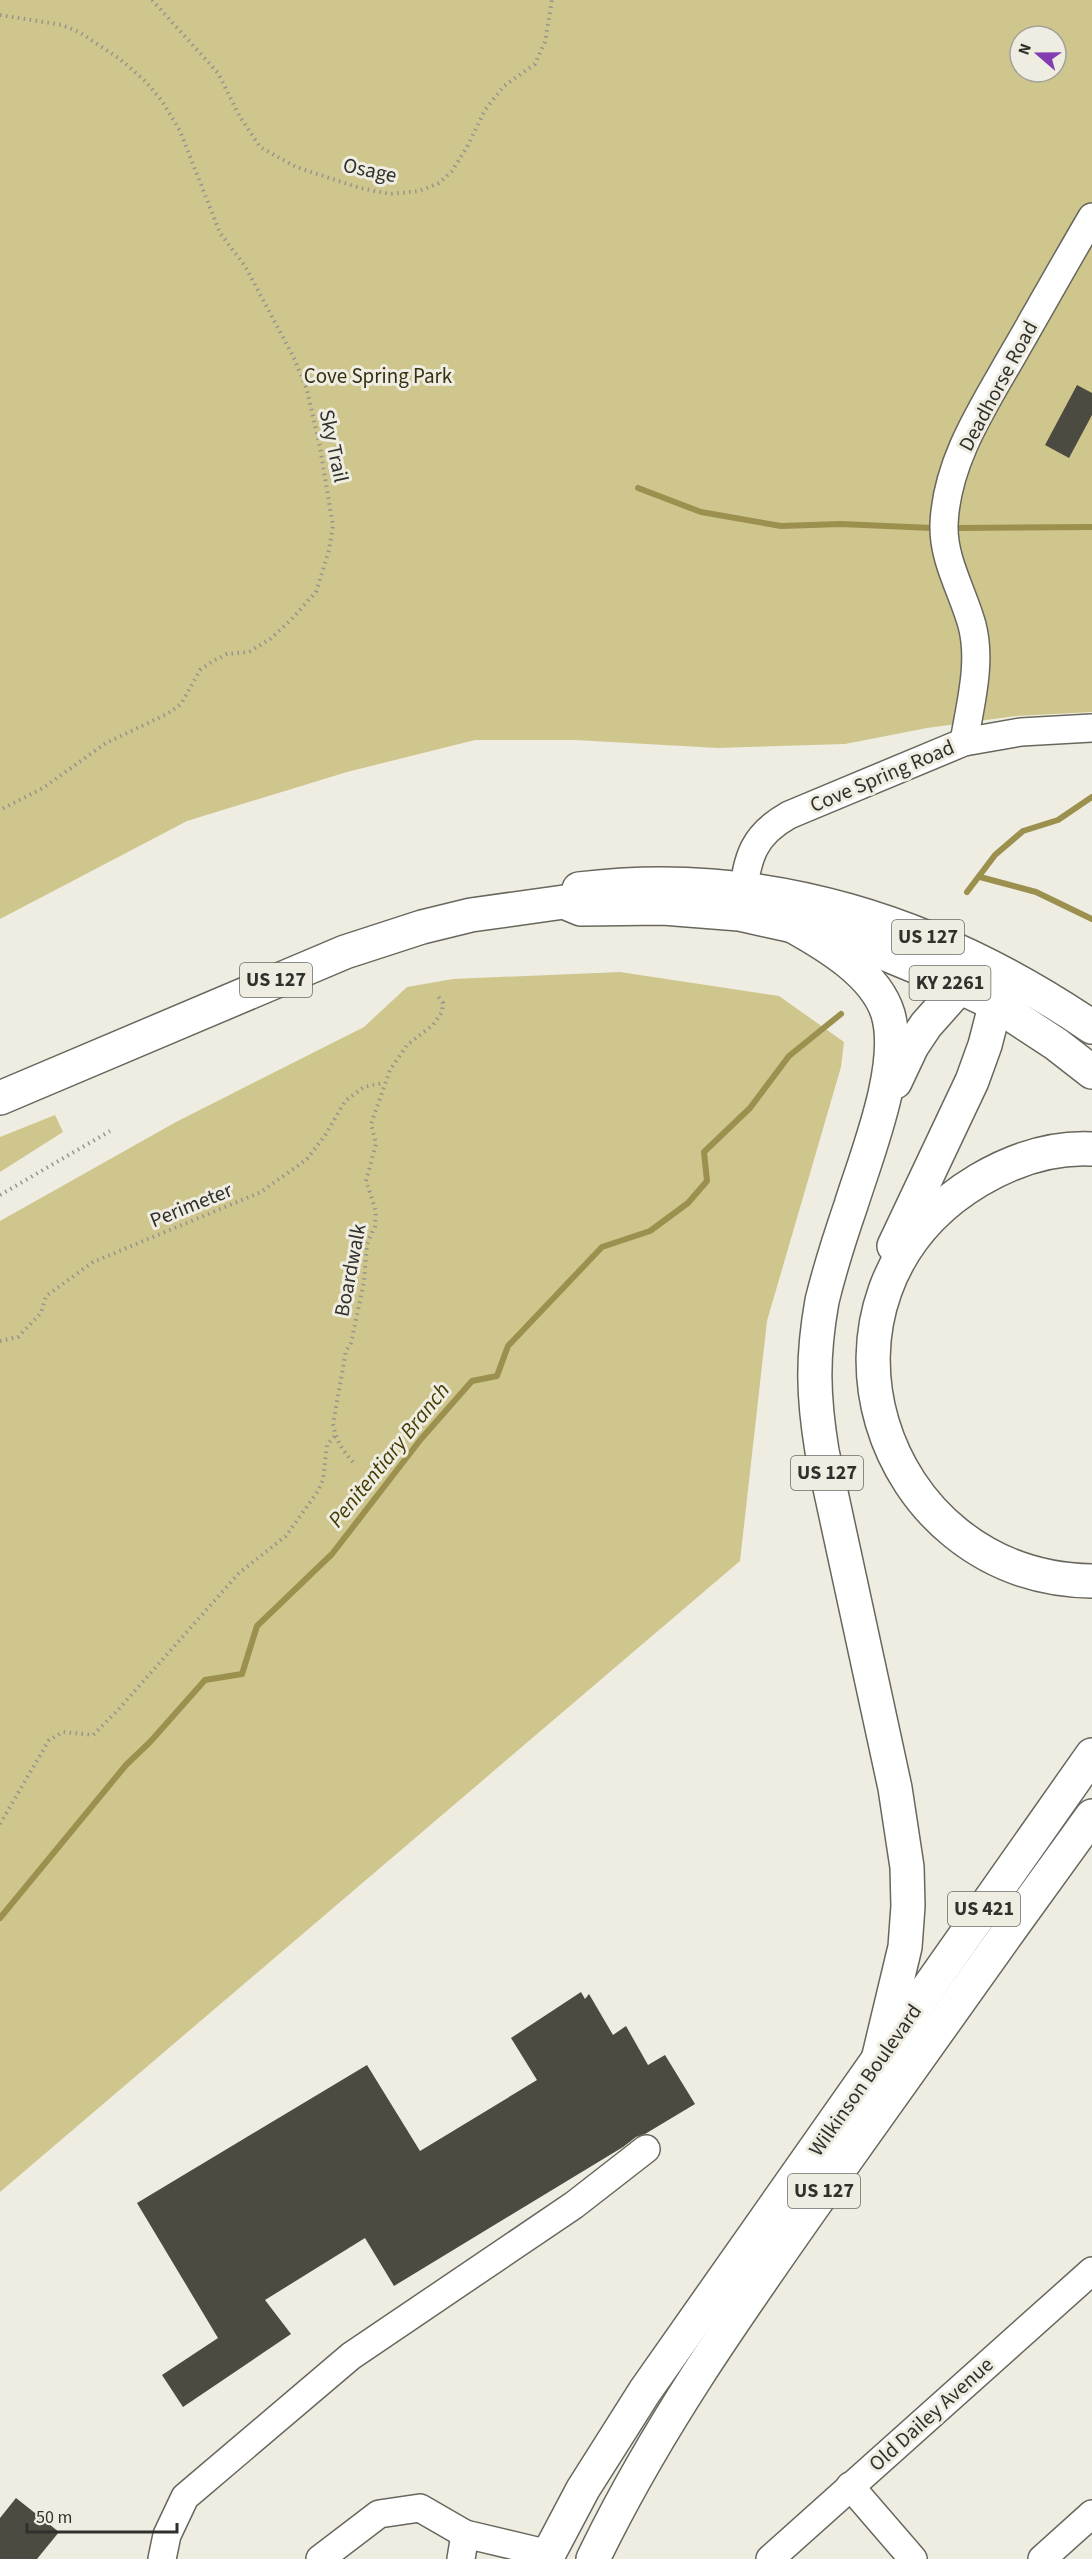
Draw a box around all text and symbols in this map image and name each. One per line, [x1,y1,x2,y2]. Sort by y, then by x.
north arrow [1008,24,1068,84]
text: N [1013,40,1037,58]
street label: Osage [340,150,400,190]
street label: Deadhorse Road [951,315,1045,457]
park label: Cove Spring Park [304,361,453,391]
street label: Sky Trail [312,407,356,485]
street label: Cove Spring Road [805,732,959,820]
road number: US 127 [892,920,964,954]
road number: US 127 [240,963,312,997]
road number: KY 2261 [910,966,990,1000]
street label: Perimeter [145,1175,237,1235]
street label: Boardwalk [326,1220,374,1319]
water label: Penitentiary Branch [320,1376,458,1534]
road number: US 127 [791,1456,863,1490]
road number: US 421 [948,1892,1020,1926]
street label: Wilkinson Boulevard [801,1998,929,2162]
road number: US 127 [788,2174,860,2208]
street label: Old Dailey Avenue [862,2350,1000,2478]
scale bar [27,2496,177,2534]
text: 50 m [36,2505,72,2530]

